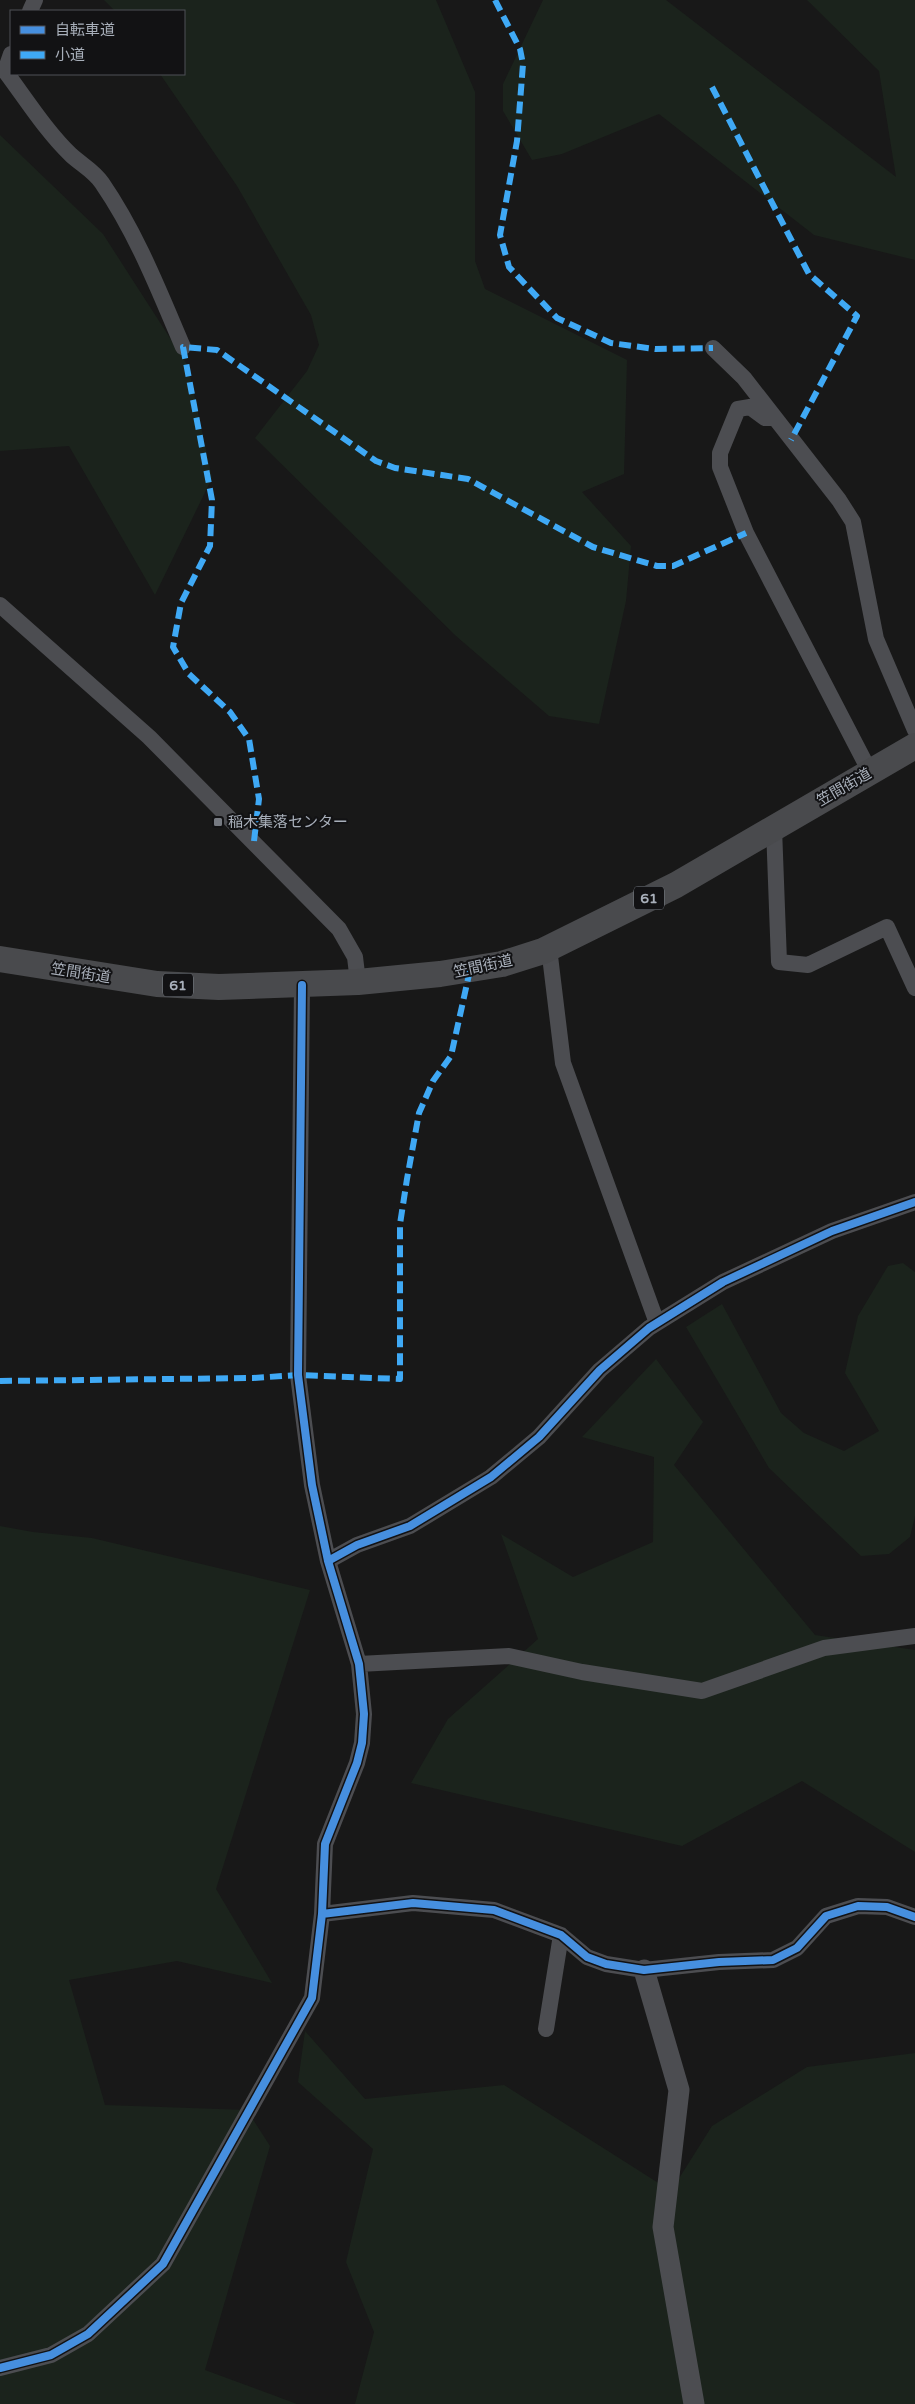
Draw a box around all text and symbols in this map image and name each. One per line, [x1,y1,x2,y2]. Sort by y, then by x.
legend [10,10,185,75]
text: 自転車道 [55,21,115,39]
text: 小道 [55,46,85,64]
street label: 笠間街道 [814,764,874,810]
place label: 稲木集落センター [228,813,348,831]
marker: 稲木集落センター [212,816,224,828]
road number: 61 [634,886,664,910]
street label: 笠間街道 [452,951,514,981]
street label: 笠間街道 [50,959,112,987]
road number: 61 [163,974,193,996]

